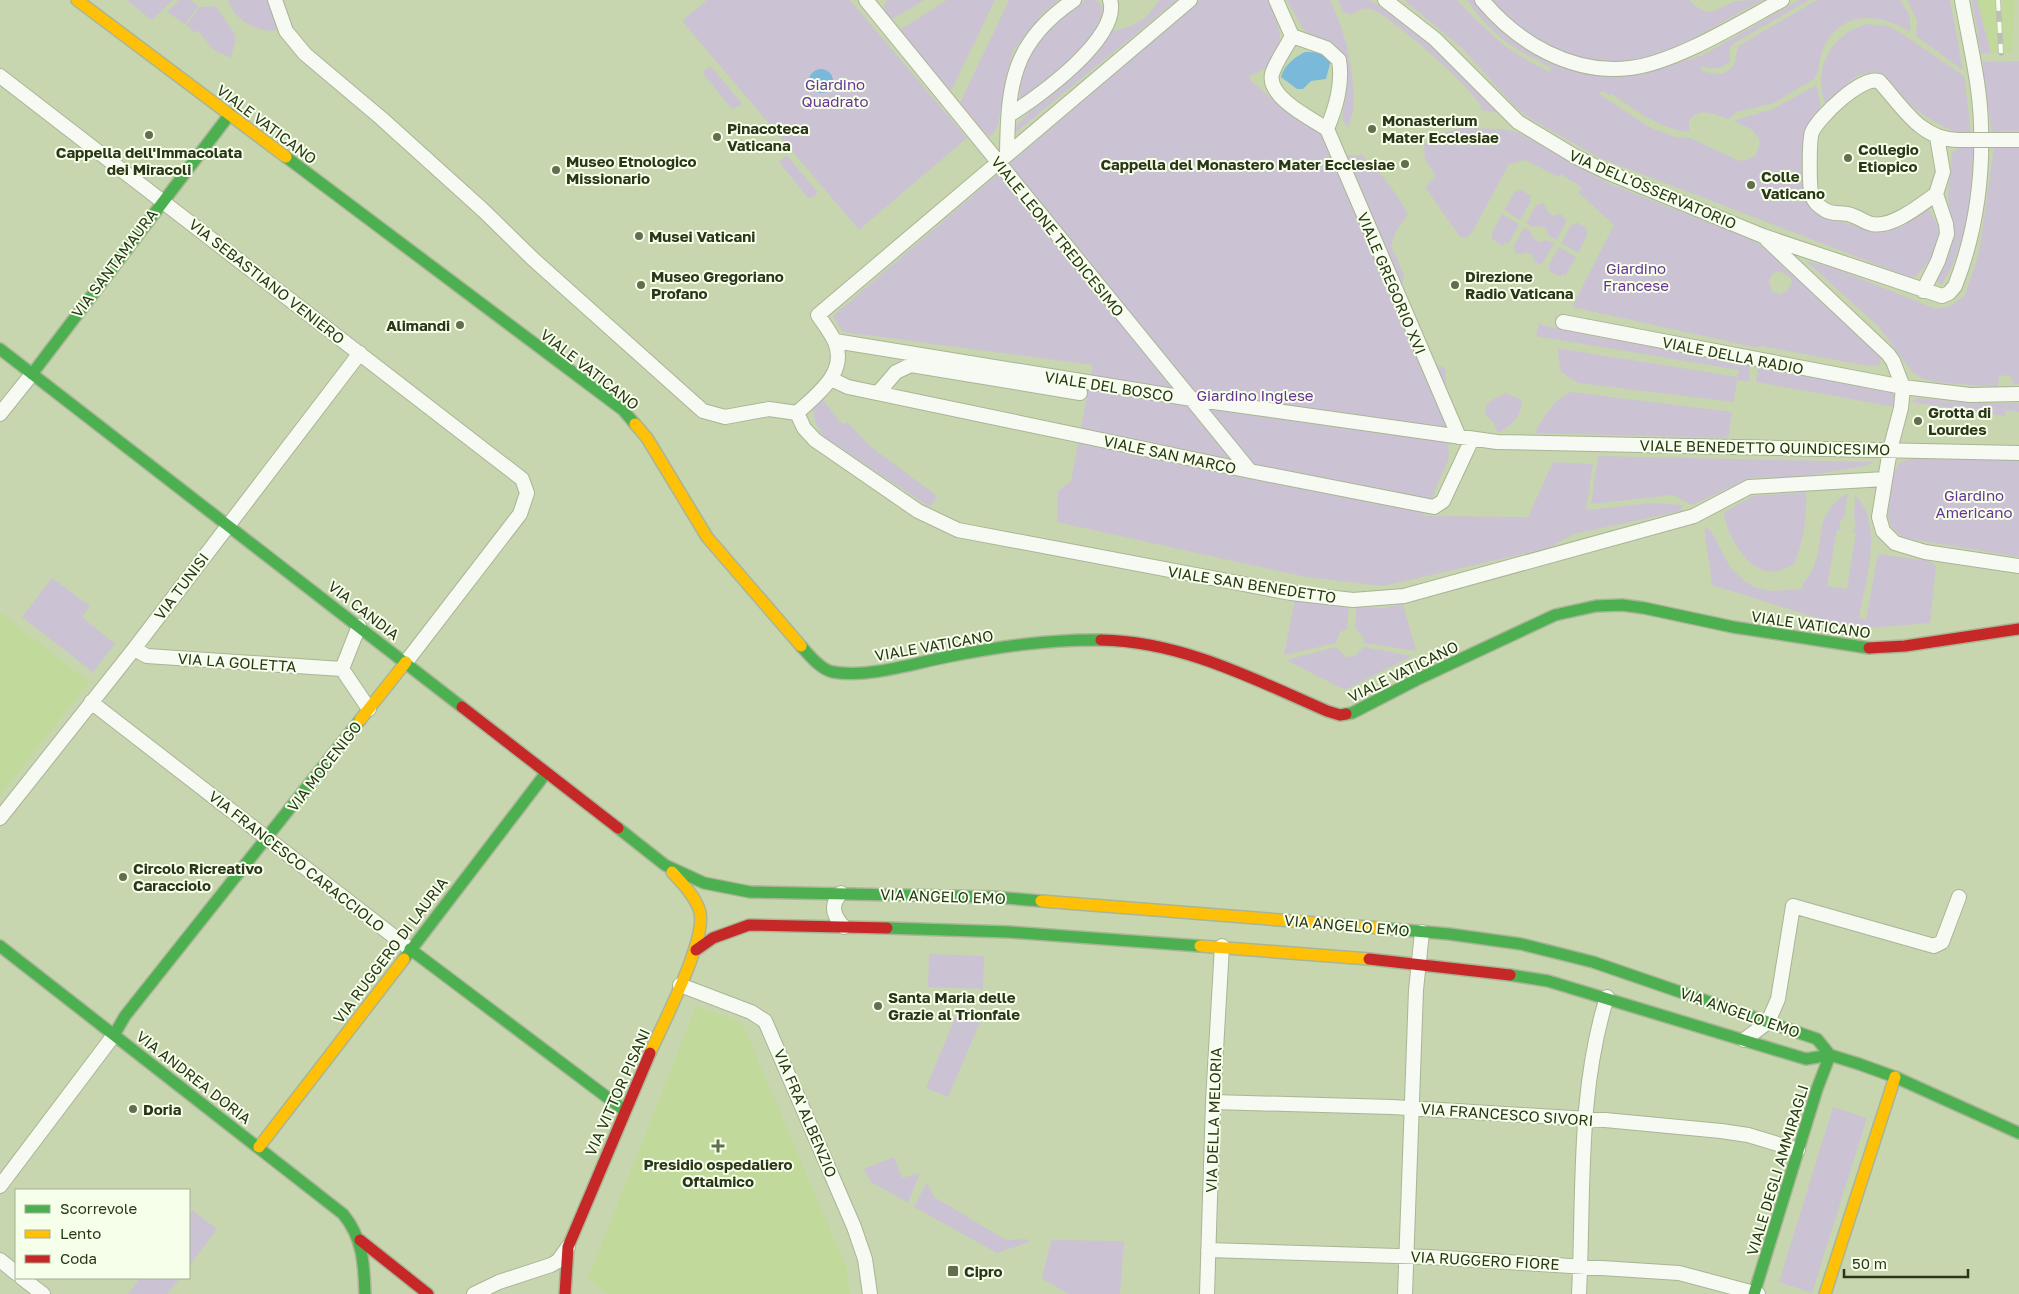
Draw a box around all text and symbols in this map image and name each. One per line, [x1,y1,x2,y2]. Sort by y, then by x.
park label: Giardino Quadrato [802,75,868,110]
street label: VIALE VATICANO [214,81,320,167]
place label: Monasterium Mater Ecclesiae [1382,111,1499,146]
place label: Pinacoteca Vaticana [727,119,809,154]
marker: Monasterium Mater Ecclesiae [1366,123,1378,135]
marker: Cappella dell'Immacolata dei Miracoli [143,129,155,141]
marker: Pinacoteca Vaticana [711,131,723,143]
place label: Collegio Etiopico [1858,140,1919,175]
place label: Cappella dell'Immacolata dei Miracoli [56,143,243,178]
street label: VIA DELL'OSSERVATORIO [1567,146,1739,232]
place label: Museo Etnologico Missionario [566,152,697,187]
street label: VIALE LEONE TREDICESIMO [988,152,1128,320]
marker: Collegio Etiopico [1842,152,1854,164]
place label: Cappella del Monastero Mater Ecclesiae [1100,155,1395,173]
marker: Cappella del Monastero Mater Ecclesiae [1399,158,1411,170]
marker: Museo Etnologico Missionario [550,164,562,176]
place label: Colle Vaticano [1761,167,1825,202]
marker: Colle Vaticano [1745,179,1757,191]
street label: VIA SANTAMAURA [67,205,161,321]
street label: VIALE GREGORIO XVI [1354,209,1430,357]
street label: VIA SEBASTIANO VENIERO [186,215,348,347]
place label: Musei Vaticani [649,227,755,245]
marker: Musei Vaticani [633,230,645,242]
park label: Giardino Francese [1603,259,1669,294]
place label: Museo Gregoriano Profano [651,267,784,302]
place label: Direzione Radio Vaticana [1465,267,1574,302]
marker: Museo Gregoriano Profano [635,279,647,291]
marker: Direzione Radio Vaticana [1449,279,1461,291]
place label: Alimandi [386,316,450,334]
marker: Alimandi [454,319,466,331]
street label: VIALE VATICANO [537,325,643,413]
street label: VIALE DELLA RADIO [1661,332,1805,378]
street label: VIALE DEL BOSCO [1043,367,1175,405]
park label: Giardino Inglese [1196,386,1314,404]
place label: Grotta di Lourdes [1928,403,1991,438]
marker: Grotta di Lourdes [1912,415,1924,427]
street label: VIALE SAN MARCO [1102,431,1238,477]
street label: VIALE BENEDETTO QUINDICESIMO [1640,436,1890,458]
park label: Giardino Americano [1936,486,2012,521]
street label: VIA TUNISI [150,549,212,623]
street label: VIALE SAN BENEDETTO [1166,562,1338,606]
street label: VIA CANDIA [325,577,403,643]
street label: VIALE VATICANO [1750,607,1872,641]
street label: VIALE VATICANO [873,626,995,664]
street label: VIALE VATICANO [1345,637,1461,705]
street label: VIA LA GOLETTA [177,649,297,675]
street label: VIA MOCENIGO [283,717,365,815]
street label: VIA FRANCESCO CARACCIOLO [205,787,389,935]
place label: Circolo Ricreativo Caracciolo [133,859,263,894]
marker: Circolo Ricreativo Caracciolo [117,871,129,883]
street label: VIA RUGGERO DI LAURIA [329,873,451,1027]
street label: VIA ANGELO EMO [880,885,1006,907]
street label: VIA ANGELO EMO [1284,911,1410,939]
street label: VIA ANGELO EMO [1678,983,1802,1041]
place label: Santa Maria delle Grazie al Trionfale [888,988,1020,1023]
marker: Santa Maria delle Grazie al Trionfale [872,1000,884,1012]
street label: VIA VITTOR PISANI [581,1026,653,1158]
street label: VIA ANDREA DORIA [133,1027,255,1127]
street label: VIA FRA' ALBENZIO [771,1046,841,1180]
street label: VIA DELLA MELORIA [1201,1047,1225,1193]
street label: VIALE DEGLI AMMIRAGLI [1742,1082,1812,1258]
street label: VIA FRANCESCO SIVORI [1420,1099,1594,1129]
place label: Doria [143,1100,182,1118]
marker: Doria [127,1103,139,1115]
marker: Presidio ospedaliero Oftalmico [711,1139,725,1153]
place label: Presidio ospedaliero Oftalmico [643,1155,793,1190]
legend [15,1189,190,1279]
text: Scorrevole [60,1199,137,1217]
text: Lento [60,1224,101,1242]
scale bar [1844,1246,1968,1278]
street label: VIA RUGGERO FIORE [1410,1247,1560,1273]
text: Coda [60,1249,97,1267]
text: 50 m [1852,1254,1887,1272]
place label: Cipro [964,1262,1003,1280]
marker: Cipro [946,1264,960,1278]

